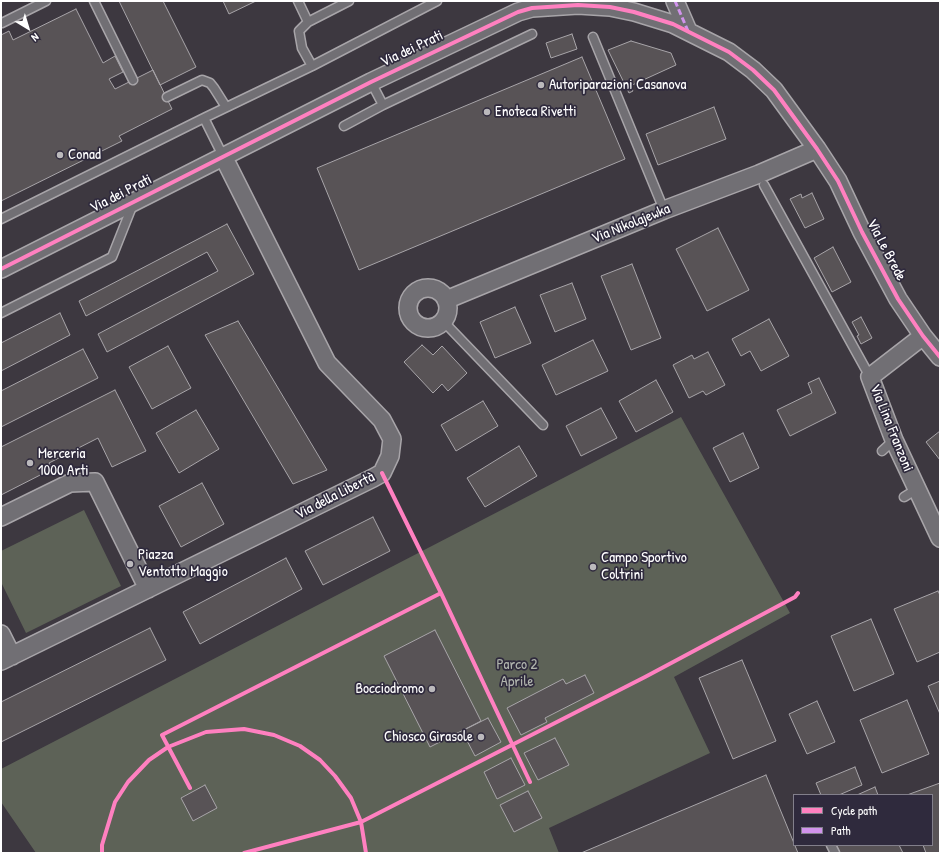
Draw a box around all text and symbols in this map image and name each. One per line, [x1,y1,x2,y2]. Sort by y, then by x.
north arrow [8,8,48,48]
street label: Via dei Prati [378,27,446,71]
text: N [29,30,42,45]
place label: Autoriparazioni Casanova [549,76,686,94]
marker: Autoriparazioni Casanova [536,80,546,90]
place label: Enoteca Rivetti [495,103,577,121]
marker: Enoteca Rivetti [482,107,492,117]
place label: Conad [68,146,101,164]
marker: Conad [55,150,65,160]
street label: Via dei Prati [87,171,155,217]
street label: Via Nikolajewka [589,200,673,248]
street label: Via Le Brede [862,216,910,284]
street label: Via Lina Franzoni [865,382,917,474]
place label: Merceria 1000 Arti [38,445,89,480]
marker: Merceria 1000 Arti [25,458,35,468]
street label: Via della Libertà [292,468,378,524]
place label: Piazza Ventotto Maggio [138,546,228,581]
place label: Campo Sportivo Coltrini [601,549,687,584]
marker: Piazza Ventotto Maggio [125,559,135,569]
marker: Campo Sportivo Coltrini [588,562,598,572]
park label: Parco 2 Aprile [496,656,538,691]
place label: Bocciodromo [355,680,424,698]
marker: Bocciodromo [427,684,437,694]
place label: Chiosco Girasole [384,728,473,746]
marker: Chiosco Girasole [476,732,486,742]
legend [793,794,933,846]
text: Cycle path [831,802,877,819]
text: Path [831,822,851,839]

